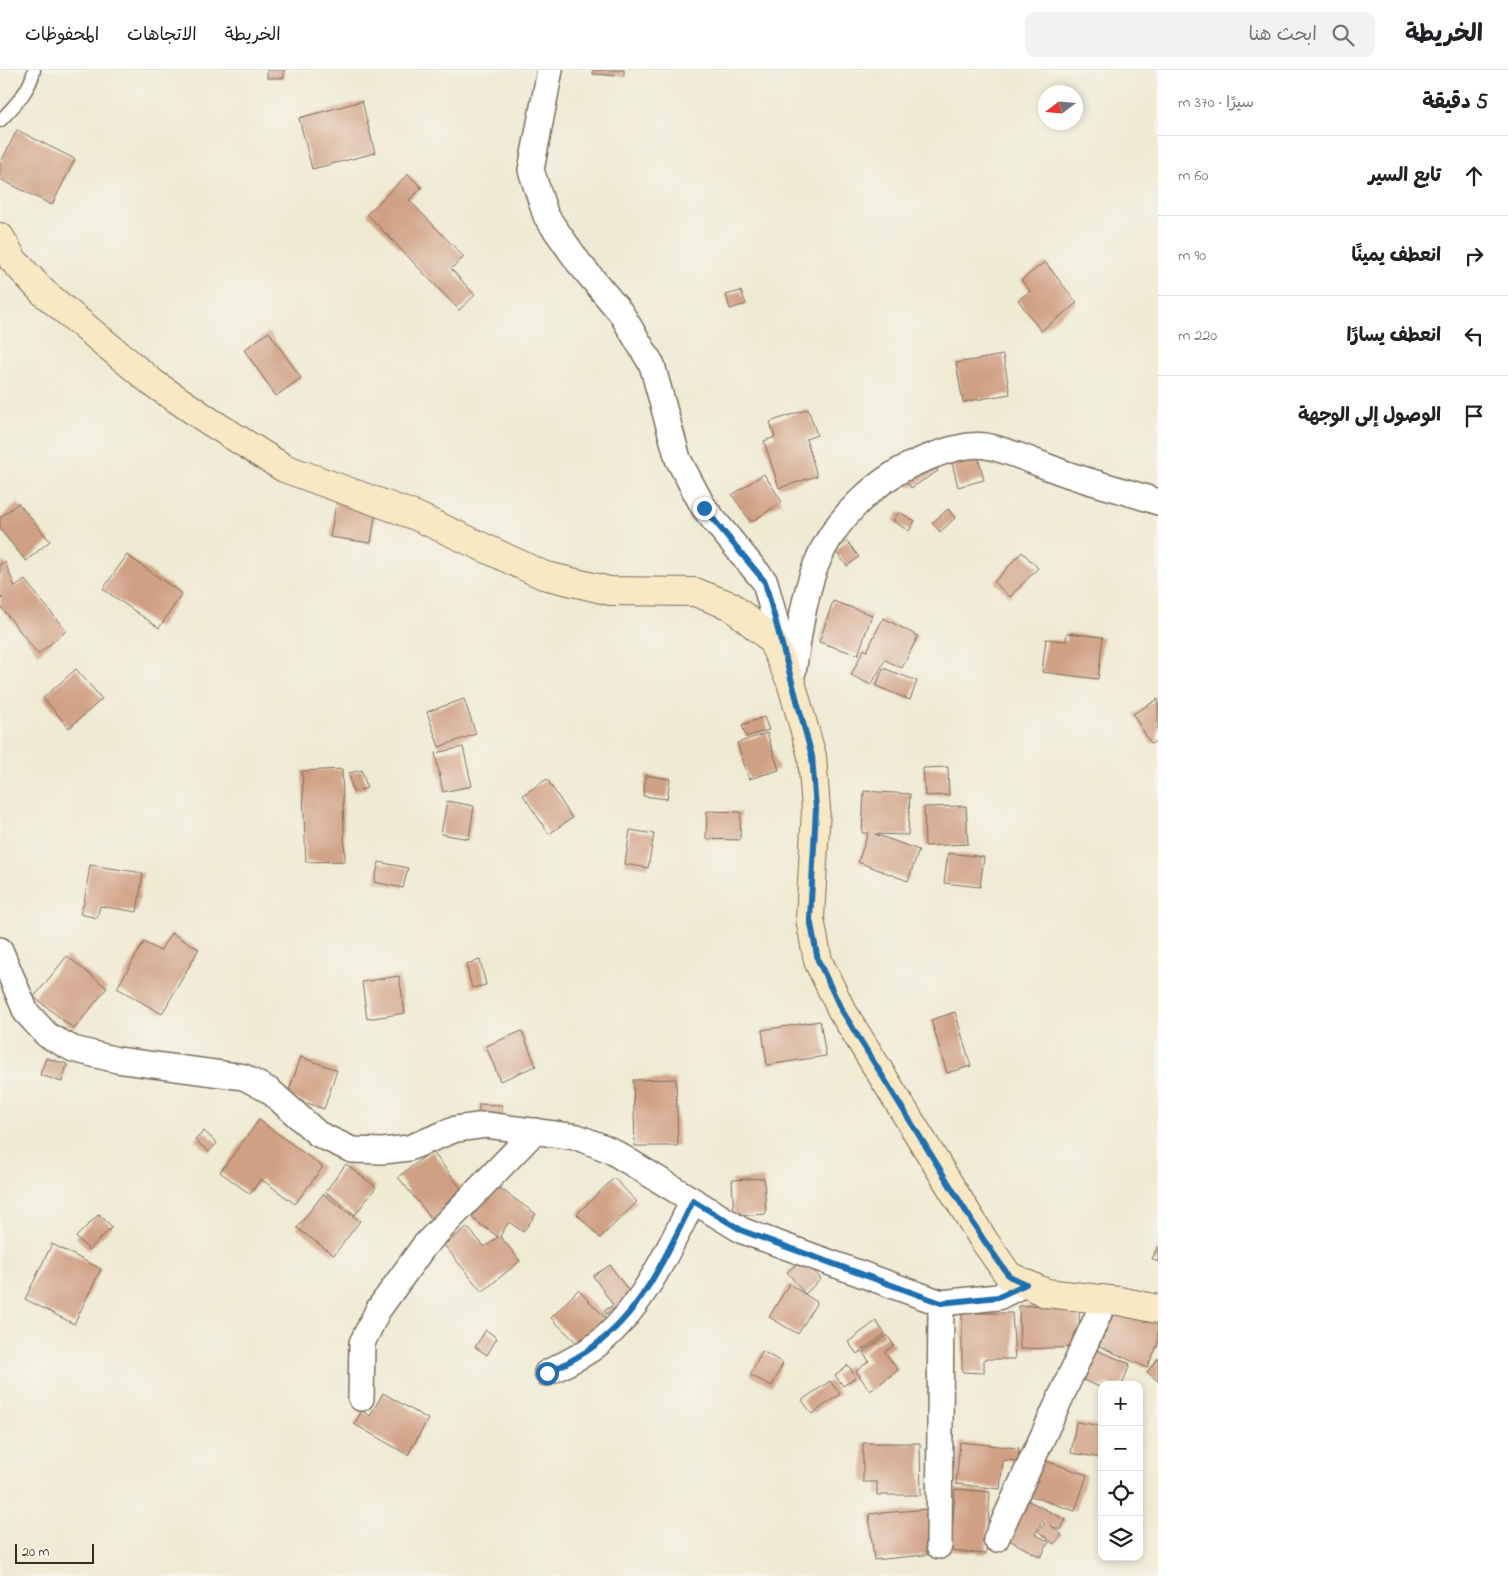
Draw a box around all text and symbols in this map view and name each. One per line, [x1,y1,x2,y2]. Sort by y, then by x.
search box [1025,12,1375,57]
text: الخريطة [1405,18,1483,53]
icon: search [1329,21,1357,49]
text: ابحث هنا [1249,22,1317,49]
text: المحفوظات [25,23,99,49]
text: الاتجاهات [127,23,197,49]
text: الخريطة [225,23,281,49]
north arrow [1038,85,1083,130]
text: 5 دقيقة [1422,88,1488,118]
text: سيرًا · 370 m [1178,91,1254,115]
icon: ahead [1460,162,1488,190]
text: تابع السير [1369,163,1441,190]
text: 60 m [1178,164,1208,188]
icon: right [1460,242,1488,270]
text: انعطف يمينًا [1351,243,1441,270]
text: 90 m [1178,244,1206,268]
icon: left [1460,322,1488,350]
text: انعطف يسارًا [1346,323,1441,350]
text: 220 m [1178,324,1217,348]
icon: arrive [1460,402,1488,430]
text: الوصول إلى الوجهة [1298,403,1441,430]
route end [693,497,716,520]
route start [536,1362,559,1385]
map controls [1098,1381,1143,1561]
button: + [1098,1381,1143,1426]
button: − [1098,1426,1143,1471]
button: locate [1098,1471,1143,1516]
button: layers [1098,1516,1143,1561]
scale bar [15,1541,94,1564]
text: 20 m [22,1542,49,1563]

